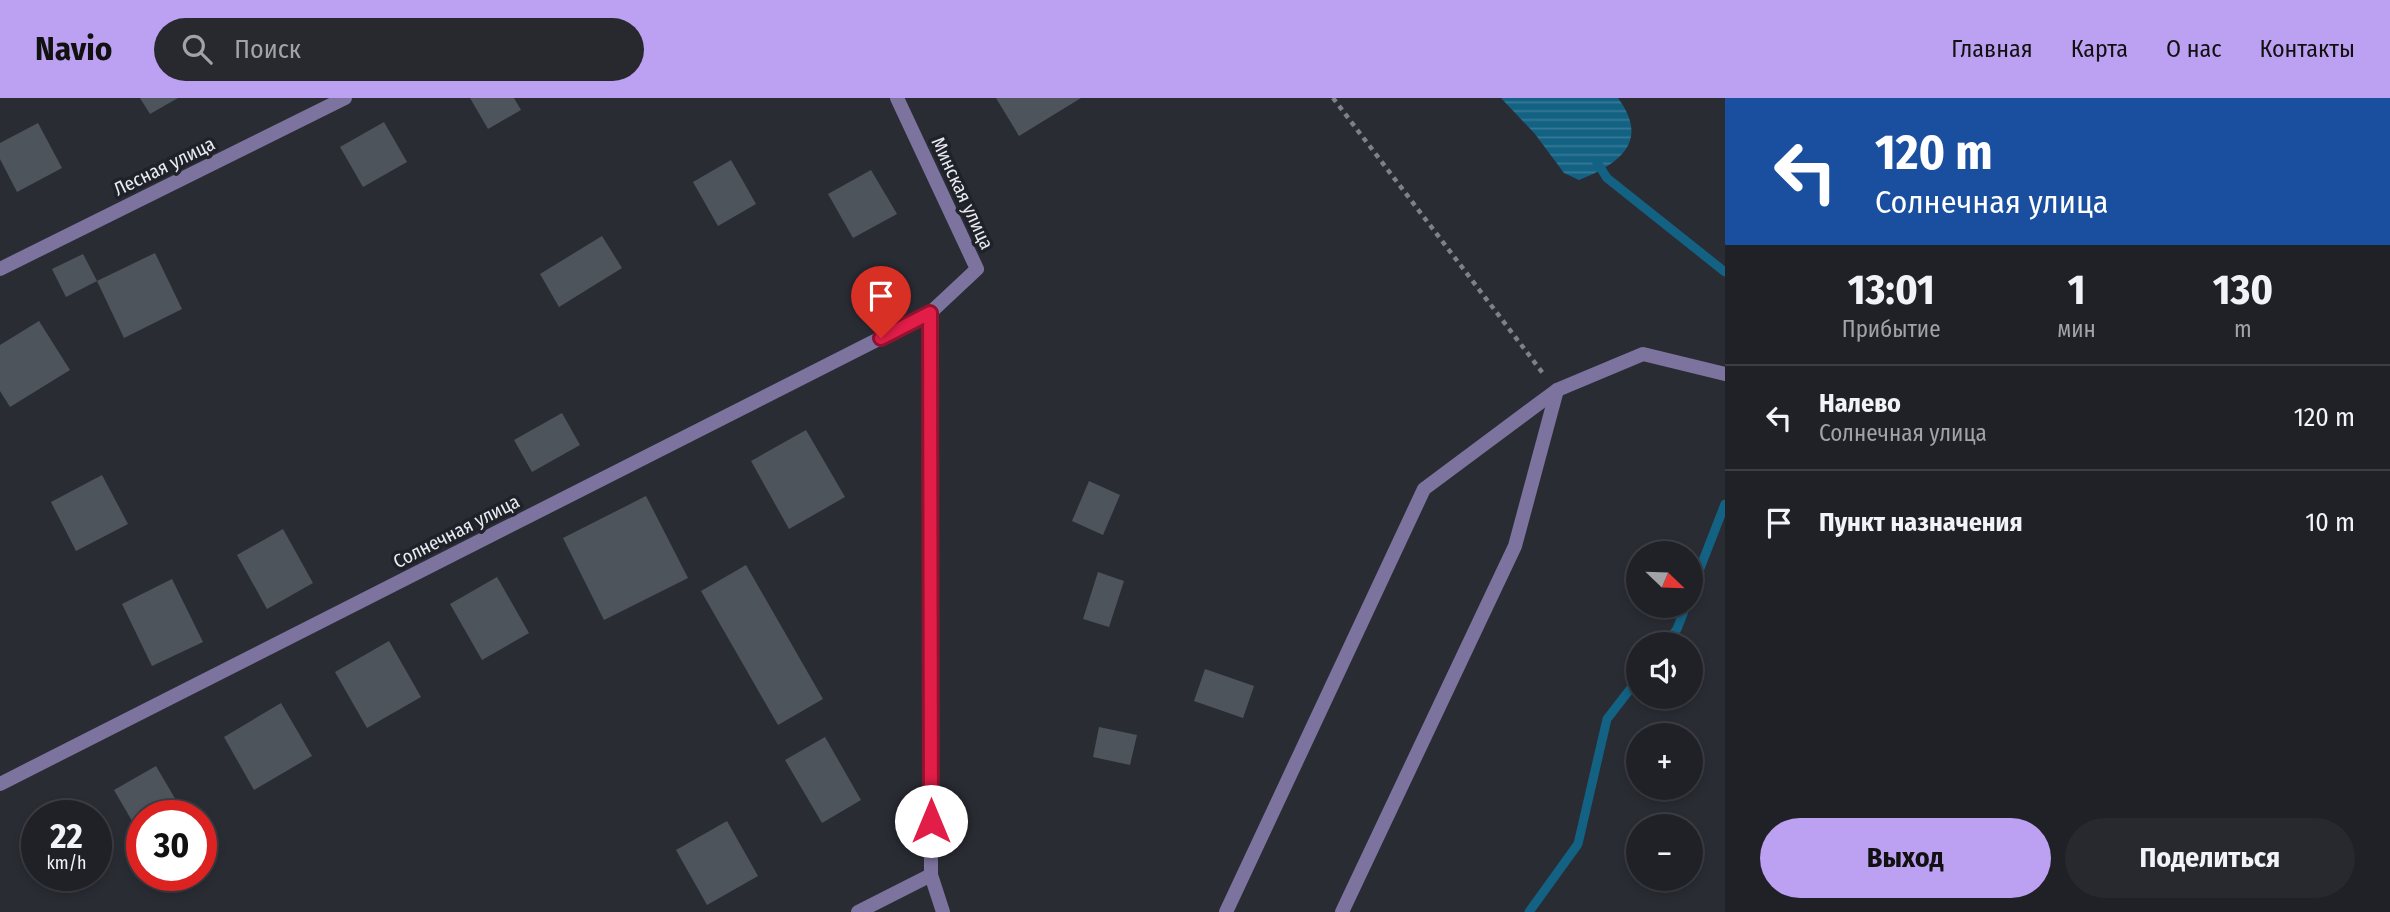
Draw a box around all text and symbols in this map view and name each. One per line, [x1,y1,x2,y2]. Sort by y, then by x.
search box [154,18,644,81]
text: Navio [35,29,112,69]
icon: search [178,30,216,68]
text: Поиск [234,34,301,65]
text: Главная [1951,35,2033,63]
text: Карта [2071,35,2128,63]
text: О нас [2166,35,2221,63]
text: Контакты [2259,35,2355,63]
text: 120 m [1875,123,1993,182]
icon: left [1760,126,1851,217]
street label: Лесная улица [110,132,219,201]
street label: Минская улица [926,133,999,253]
text: Солнечная улица [1875,183,2109,221]
text: 13:01 [1848,265,1935,315]
text: 1 [2068,265,2085,315]
text: 130 [2213,265,2273,315]
pin [851,266,911,338]
icon: arrive [862,277,900,315]
text: Прибытие [1842,315,1941,343]
text: мин [2057,315,2096,343]
text: m [2234,315,2252,343]
text: Налево [1819,388,1901,419]
icon: left [1760,399,1798,437]
text: 120 m [2294,402,2355,433]
text: Солнечная улица [1819,419,1987,447]
street label: Солнечная улица [389,490,523,573]
icon: arrive [1760,504,1798,542]
text: Пункт назначения [1819,507,2023,538]
text: 10 m [2305,507,2355,538]
north arrow [1626,541,1703,618]
map controls [1626,541,1703,891]
button: sound [1626,632,1703,709]
button: + [1626,723,1703,800]
position arrow [894,784,968,858]
speed limit sign: 30 [126,800,217,891]
button: − [1626,814,1703,891]
text: 22 [50,815,83,857]
button: Выход [1760,818,2051,898]
button: Поделиться [2065,818,2355,898]
text: km/h [46,852,87,874]

